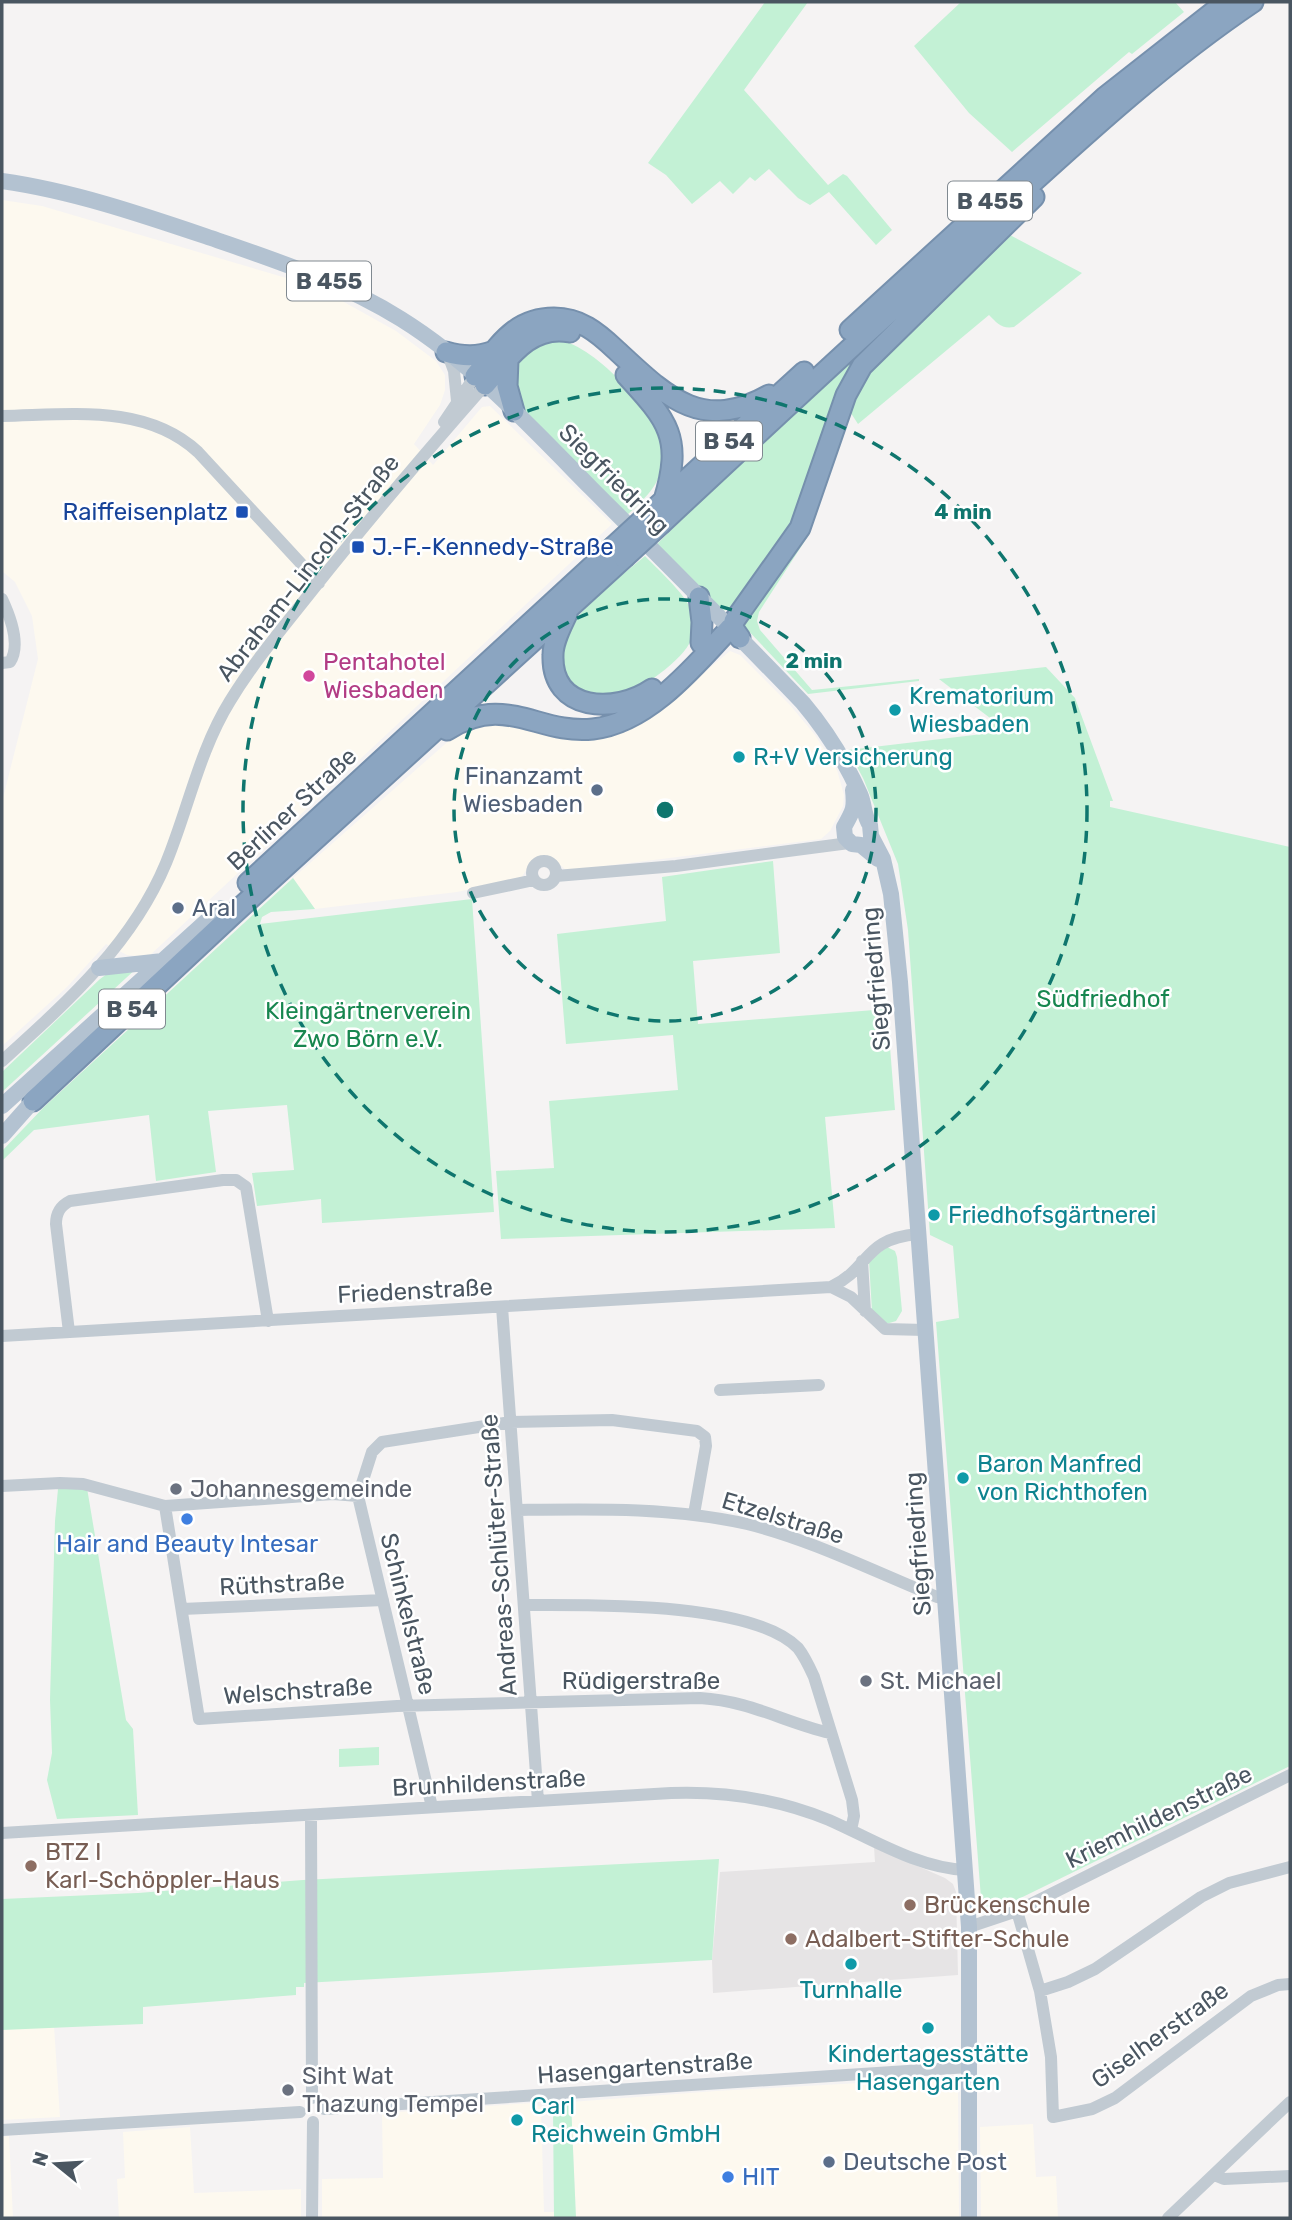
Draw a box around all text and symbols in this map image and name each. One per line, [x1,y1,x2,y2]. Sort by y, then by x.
road number: B 455 [948,182,1032,220]
road number: B 455 [287,262,371,300]
street label: Siegfriedring [553,418,675,540]
road number: B 54 [696,422,762,461]
street label: Abraham-Lincoln-Straße [211,449,405,687]
place label: Raiffeisenplatz [63,498,228,526]
text: 4 min [934,499,992,524]
marker: Raiffeisenplatz [234,504,250,520]
place label: J.-F.-Kennedy-Straße [372,533,614,561]
marker: J.-F.-Kennedy-Straße [350,539,366,555]
place label: Pentahotel Wiesbaden [323,648,446,704]
text: 2 min [786,648,842,673]
marker: Pentahotel Wiesbaden [301,668,317,684]
place label: Krematorium Wiesbaden [909,682,1054,738]
marker: Krematorium Wiesbaden [887,702,903,718]
street label: Berliner Straße [221,742,363,876]
place label: R+V Versicherung [753,743,953,771]
marker: R+V Versicherung [731,749,747,765]
place label: Finanzamt Wiesbaden [462,762,583,818]
marker: Finanzamt Wiesbaden [589,782,605,798]
centre of rings [653,798,677,822]
place label: Aral [192,894,236,922]
marker: Aral [170,900,186,916]
street label: Siegfriedring [856,906,896,1052]
park label: Südfriedhof [1036,985,1170,1013]
road number: B 54 [99,990,165,1028]
park label: Kleingärtnerverein Zwo Börn e.V. [265,997,471,1053]
place label: Friedhofsgärtnerei [948,1201,1156,1229]
marker: Friedhofsgärtnerei [926,1207,942,1223]
street label: Friedenstraße [337,1273,493,1309]
street label: Andreas-Schlüter-Straße [475,1413,523,1697]
place label: Baron Manfred von Richthofen [977,1450,1148,1506]
marker: Baron Manfred von Richthofen [955,1470,971,1486]
street label: Siegfriedring [899,1471,937,1617]
place label: Johannesgemeinde [190,1475,412,1503]
marker: Johannesgemeinde [168,1481,184,1497]
street label: Etzelstraße [718,1486,848,1550]
marker: Hair and Beauty Intesar [179,1511,195,1527]
place label: Hair and Beauty Intesar [56,1530,318,1558]
street label: Schinkelstraße [374,1530,442,1698]
street label: Rüthstraße [219,1567,345,1601]
street label: Rüdigerstraße [562,1667,720,1695]
place label: St. Michael [880,1667,1002,1695]
street label: Welschstraße [222,1672,374,1710]
marker: St. Michael [858,1673,874,1689]
street label: Kriemhildenstraße [1061,1760,1257,1874]
street label: Brunhildenstraße [391,1764,587,1802]
place label: BTZ I Karl-Schöppler-Haus [45,1838,280,1894]
marker: BTZ I Karl-Schöppler-Haus [23,1858,39,1874]
place label: Brückenschule [924,1891,1090,1919]
marker: Brückenschule [902,1897,918,1913]
place label: Adalbert-Stifter-Schule [805,1925,1070,1953]
marker: Adalbert-Stifter-Schule [783,1931,799,1947]
marker: Turnhalle [843,1956,859,1972]
place label: Turnhalle [799,1976,903,2004]
street label: Giselherstraße [1086,1976,1234,2094]
marker: Kindertagesstätte Hasengarten [920,2020,936,2036]
place label: Kindertagesstätte Hasengarten [827,2040,1029,2096]
street label: Hasengartenstraße [536,2046,754,2090]
place label: Siht Wat Thazung Tempel [302,2062,484,2118]
marker: Siht Wat Thazung Tempel [280,2082,296,2098]
place label: Carl Reichwein GmbH [531,2092,721,2148]
marker: Carl Reichwein GmbH [509,2112,525,2128]
north arrow [21,2129,91,2199]
place label: Deutsche Post [843,2148,1007,2176]
text: N [27,2149,53,2169]
marker: Deutsche Post [821,2154,837,2170]
place label: HIT [742,2163,780,2191]
marker: HIT [720,2169,736,2185]

